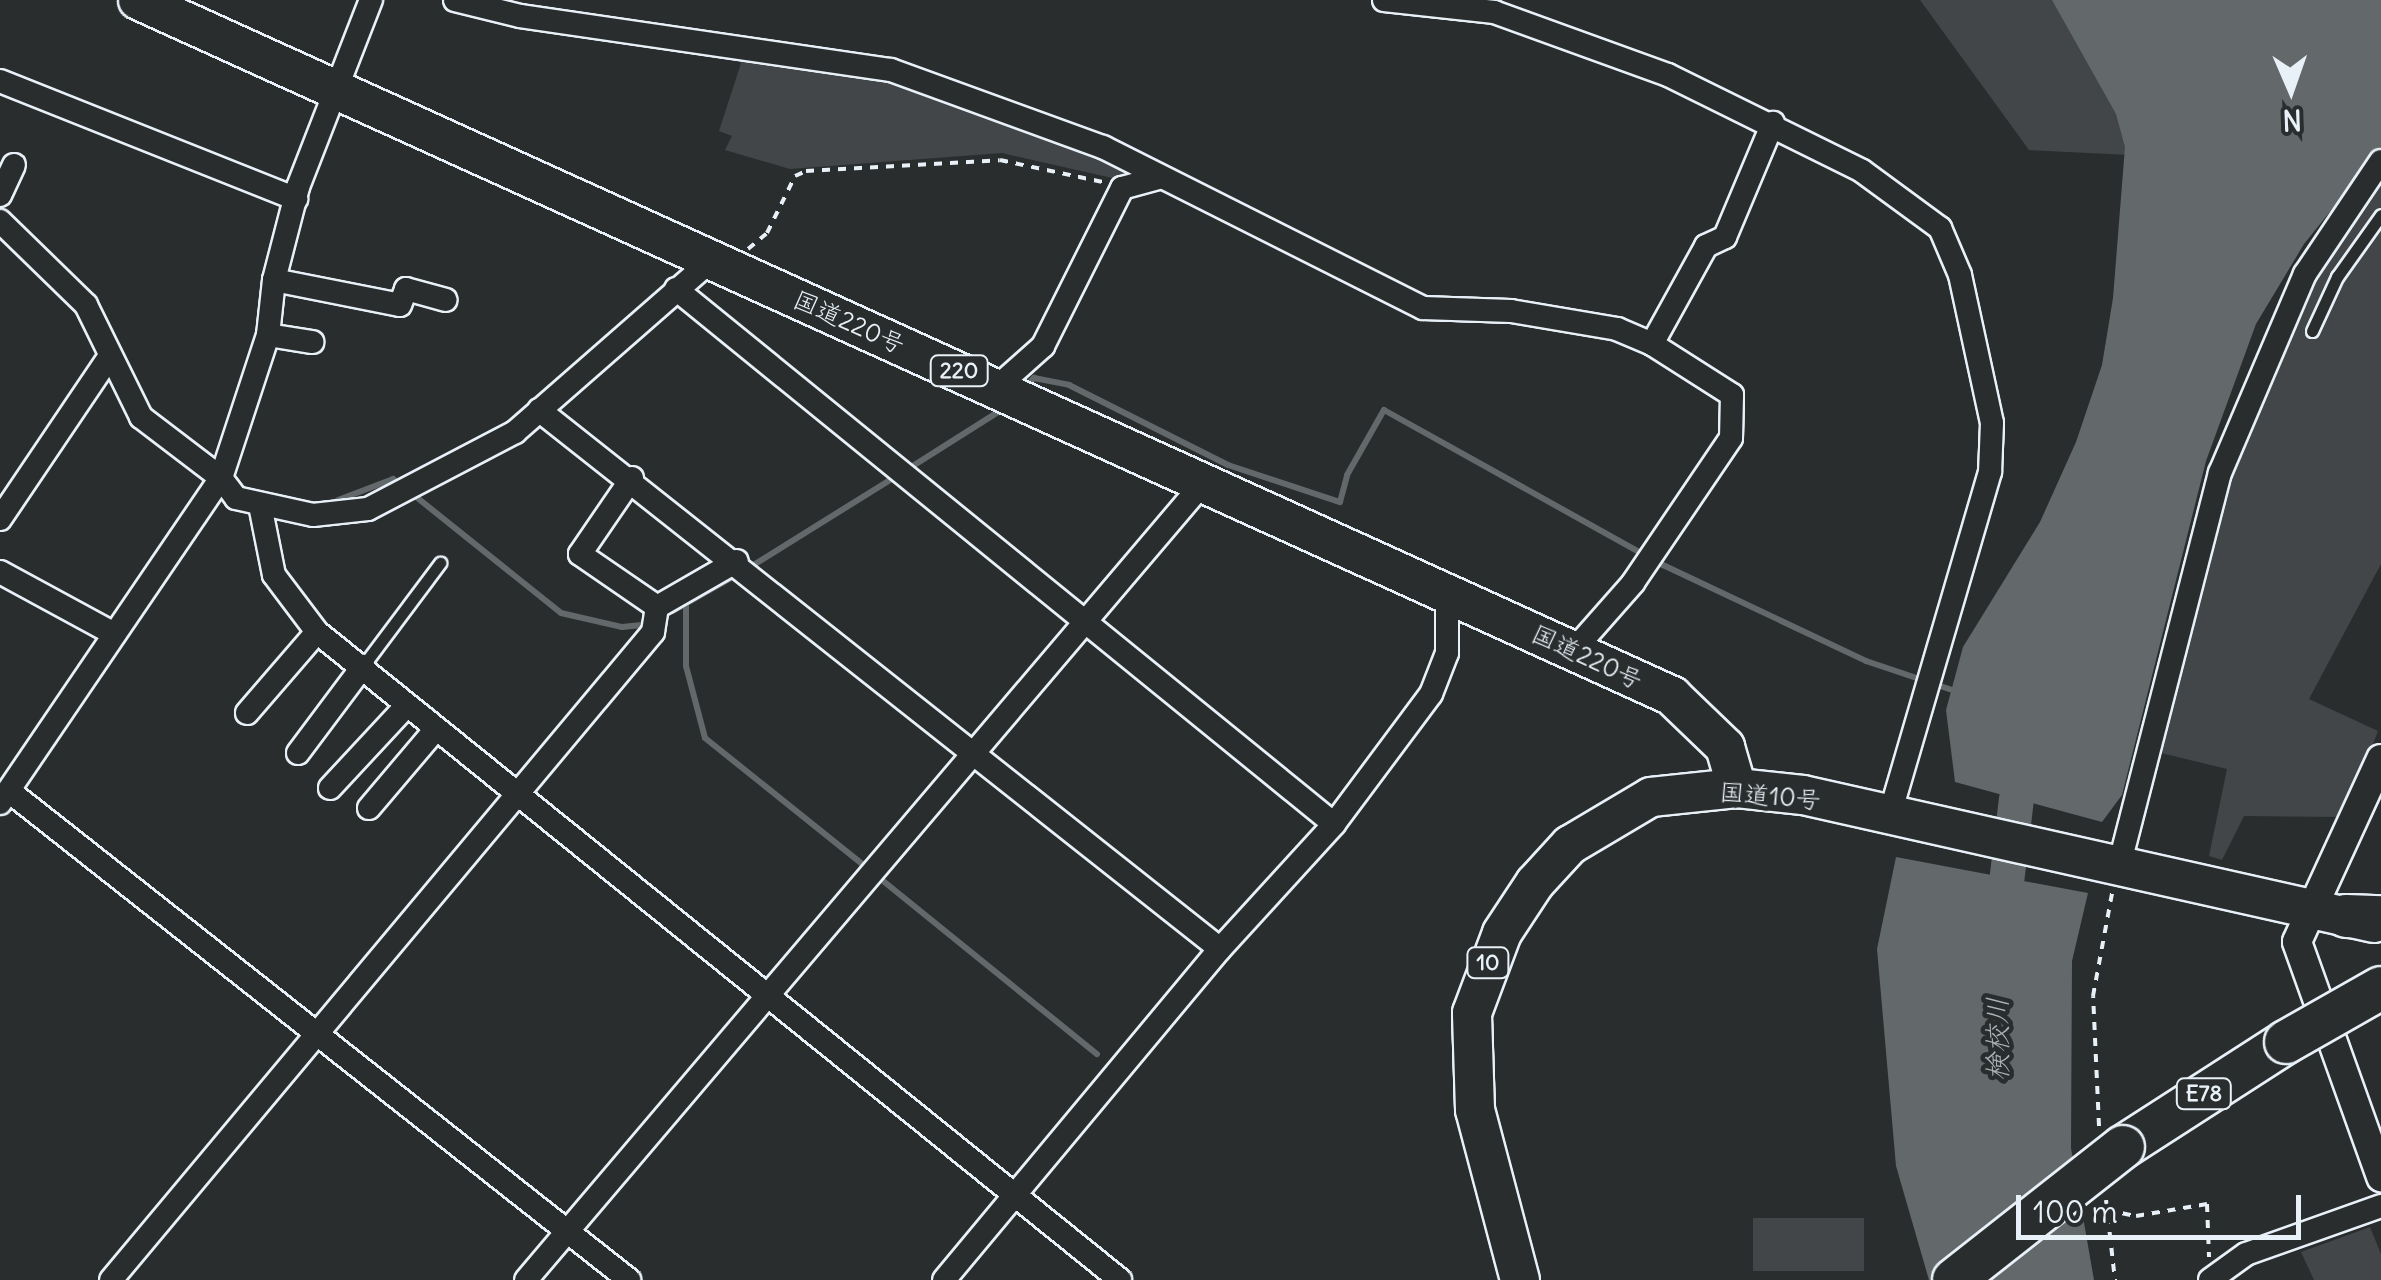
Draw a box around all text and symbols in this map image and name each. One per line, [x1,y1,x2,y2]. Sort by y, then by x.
north arrow [2241,40,2341,140]
text: N [2282,102,2302,138]
street label: 国道220号 [789,284,909,360]
road number: 220 [929,354,989,388]
street label: 国道220号 [1527,618,1647,696]
street label: 国道10号 [1718,777,1822,815]
road number: 10 [1466,946,1510,980]
water label: 検校川 [1980,997,2014,1081]
road number: E78 [2174,1077,2234,1111]
scale bar [2021,1175,2306,1237]
text: 100 m [2033,1193,2118,1231]

